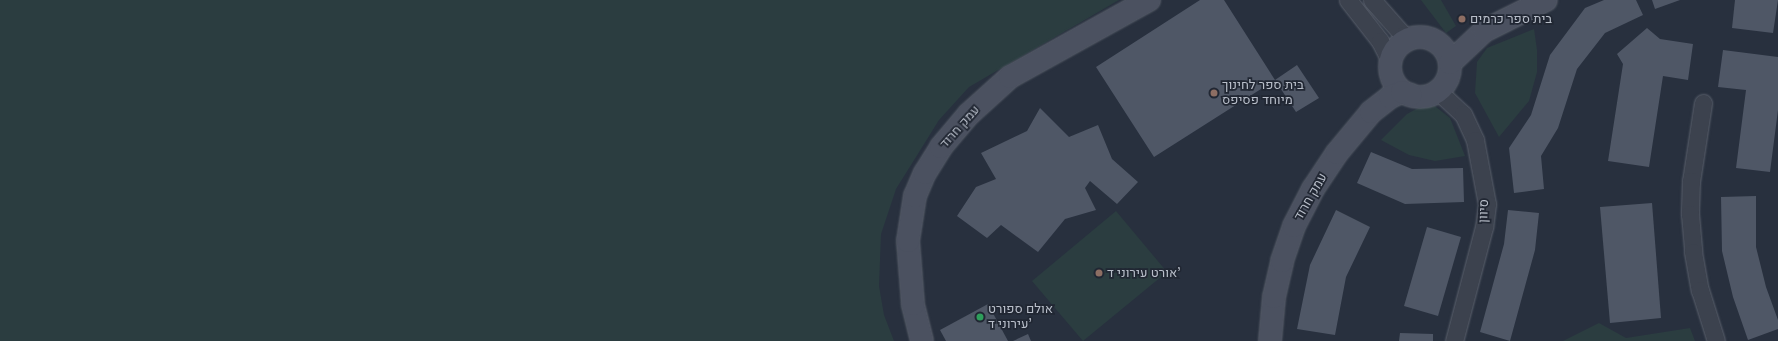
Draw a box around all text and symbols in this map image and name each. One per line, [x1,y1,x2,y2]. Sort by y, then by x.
place label: בית ספר כרמים [1470,11,1552,27]
marker: בית ספר כרמים [1457,14,1467,24]
place label: בית ספר לחינוך מיוחד פסיפס [1222,78,1304,109]
marker: בית ספר לחינוך מיוחד פסיפס [1209,88,1219,98]
street label: עמק חרוד [937,102,983,152]
street label: עמק חרוד [1291,171,1331,223]
street label: סיוון [1476,199,1492,223]
place label: אורט עירוני ד' [1107,265,1181,281]
marker: אורט עירוני ד' [1094,268,1104,278]
place label: אולם ספורט עירוני ד' [988,302,1053,333]
marker: אולם ספורט עירוני ד' [975,312,985,322]

